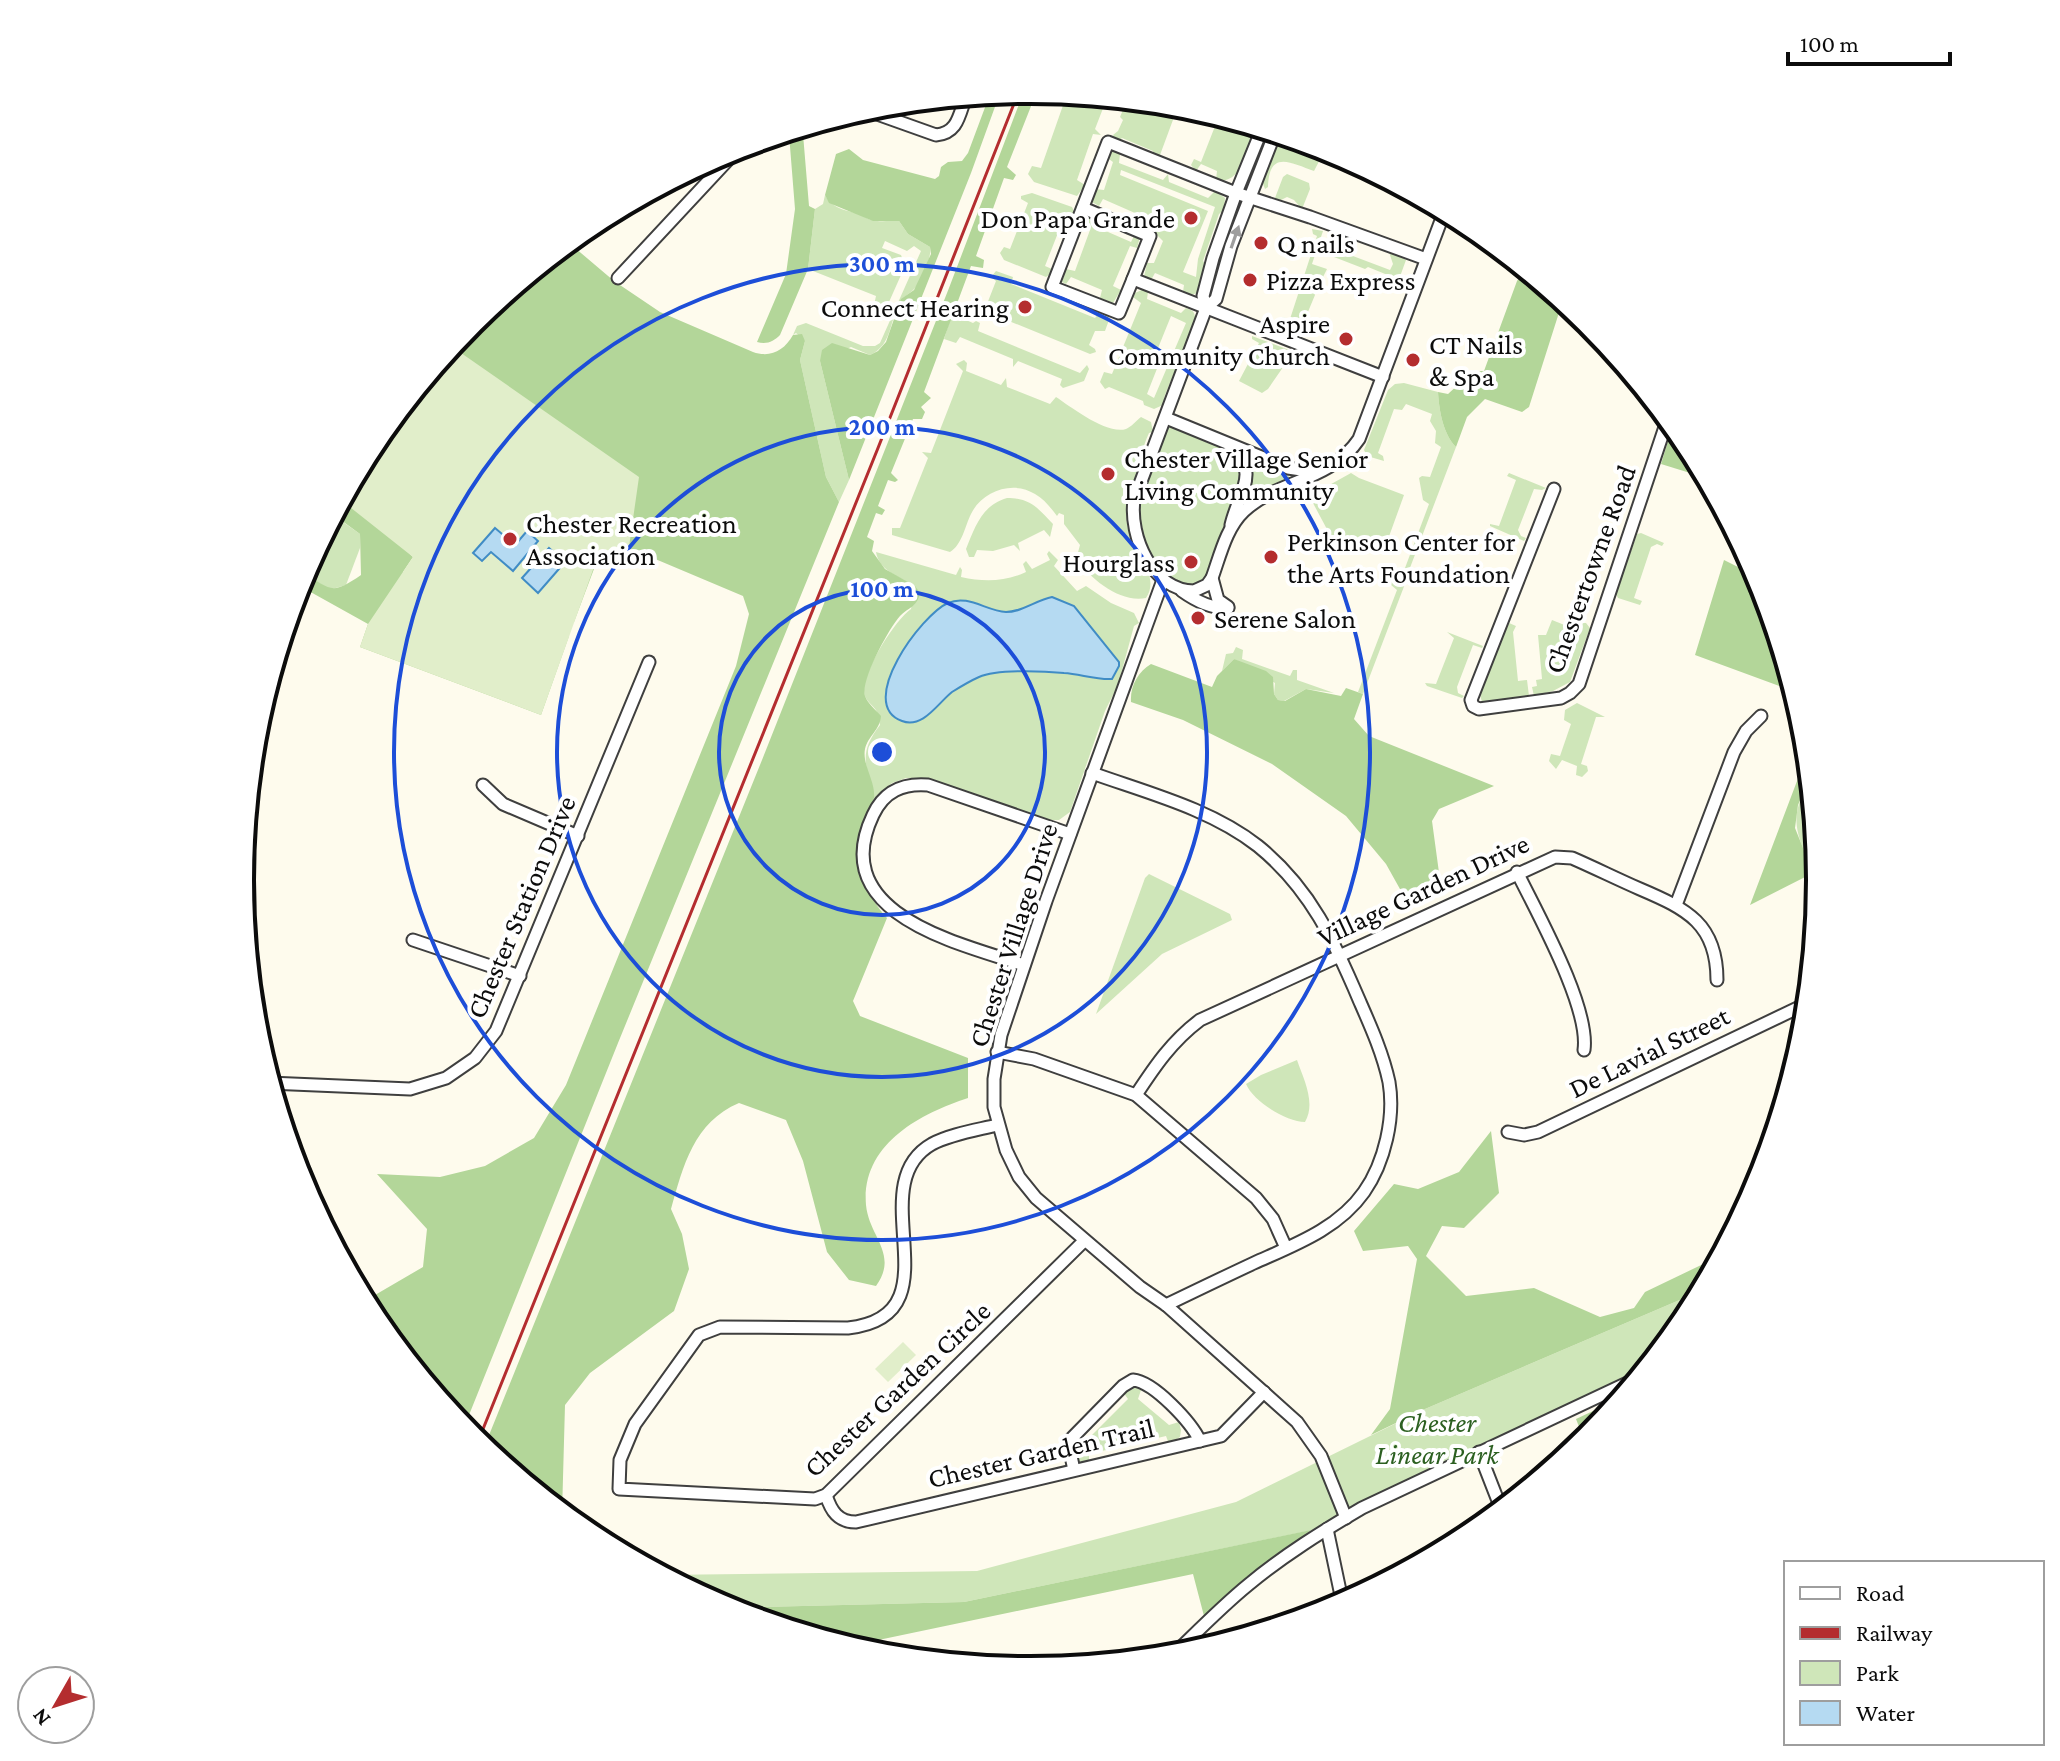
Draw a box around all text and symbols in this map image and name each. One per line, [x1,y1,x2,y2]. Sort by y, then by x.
scale bar [1788,16,1950,66]
text: 100 m [1800,30,1859,57]
place label: Don Papa Grande [981,203,1175,234]
marker: Don Papa Grande [1182,209,1200,227]
one-way arrow [1229,225,1241,249]
place label: Q nails [1277,228,1355,259]
marker: Q nails [1252,234,1270,252]
text: 300 m [849,250,916,277]
place label: Pizza Express [1266,265,1416,296]
marker: Pizza Express [1241,271,1259,289]
place label: Connect Hearing [821,292,1009,323]
marker: Connect Hearing [1016,298,1034,316]
place label: Aspire Community Church [1108,308,1330,371]
place label: CT Nails & Spa [1429,329,1523,392]
marker: Aspire Community Church [1337,330,1355,348]
marker: CT Nails & Spa [1404,351,1422,369]
text: 200 m [849,413,916,440]
place label: Chester Village Senior Living Community [1124,443,1369,506]
street label: Chestertowne Road [1538,461,1642,677]
marker: Chester Village Senior Living Community [1099,465,1117,483]
place label: Chester Recreation Association [526,508,737,571]
place label: Perkinson Center for the Arts Foundation [1287,526,1516,589]
marker: Chester Recreation Association [501,530,519,548]
place label: Hourglass [1063,547,1175,578]
marker: Perkinson Center for the Arts Foundation [1262,548,1280,566]
marker: Hourglass [1182,553,1200,571]
text: 100 m [850,575,914,602]
place label: Serene Salon [1214,603,1356,634]
marker: Serene Salon [1189,609,1207,627]
centre of rings [868,738,896,766]
street label: Chester Station Drive [460,791,582,1023]
street label: Chester Village Drive [962,819,1064,1051]
street label: Village Garden Drive [1312,827,1534,953]
street label: De Lavial Street [1564,1000,1735,1104]
street label: Chester Garden Circle [798,1295,996,1483]
park label: Chester Linear Park [1376,1407,1500,1470]
street label: Chester Garden Trail [925,1412,1157,1494]
legend [1784,1561,2044,1745]
text: Road [1856,1579,1905,1606]
text: Railway [1856,1619,1933,1646]
text: Park [1856,1659,1899,1686]
north arrow [16,1665,96,1745]
text: Water [1856,1699,1915,1726]
text: N [26,1704,55,1731]

